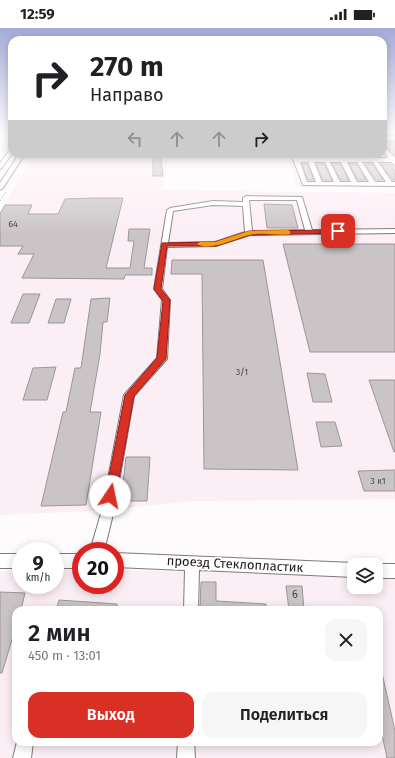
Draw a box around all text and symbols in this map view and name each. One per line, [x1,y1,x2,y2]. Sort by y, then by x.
text: 12:59 [20,5,55,23]
text: 270 m [90,50,164,83]
icon: right [24,52,76,104]
text: Направо [90,84,164,106]
icon: left [124,128,146,150]
icon: ahead [166,128,188,150]
icon: ahead [208,128,230,150]
icon: right [250,128,272,150]
pin [321,214,355,248]
house number: 64 [8,219,18,229]
icon: arrive [327,220,349,242]
house number: 3/1 [236,367,248,377]
position arrow [89,475,131,517]
house number: 3 к1 [370,476,386,486]
speed limit sign: 20 [72,542,124,594]
text: 9 [32,551,44,575]
street label: проезд Стеклопластик [166,553,304,575]
map controls [347,558,383,594]
button: layers [347,558,383,594]
text: km/h [26,572,50,584]
house number: 6 [292,588,298,601]
text: 2 мин [28,619,91,647]
button: close [325,619,367,661]
text: 450 m · 13:01 [28,648,101,663]
button: Выход [28,692,194,738]
button: Поделиться [202,692,367,738]

